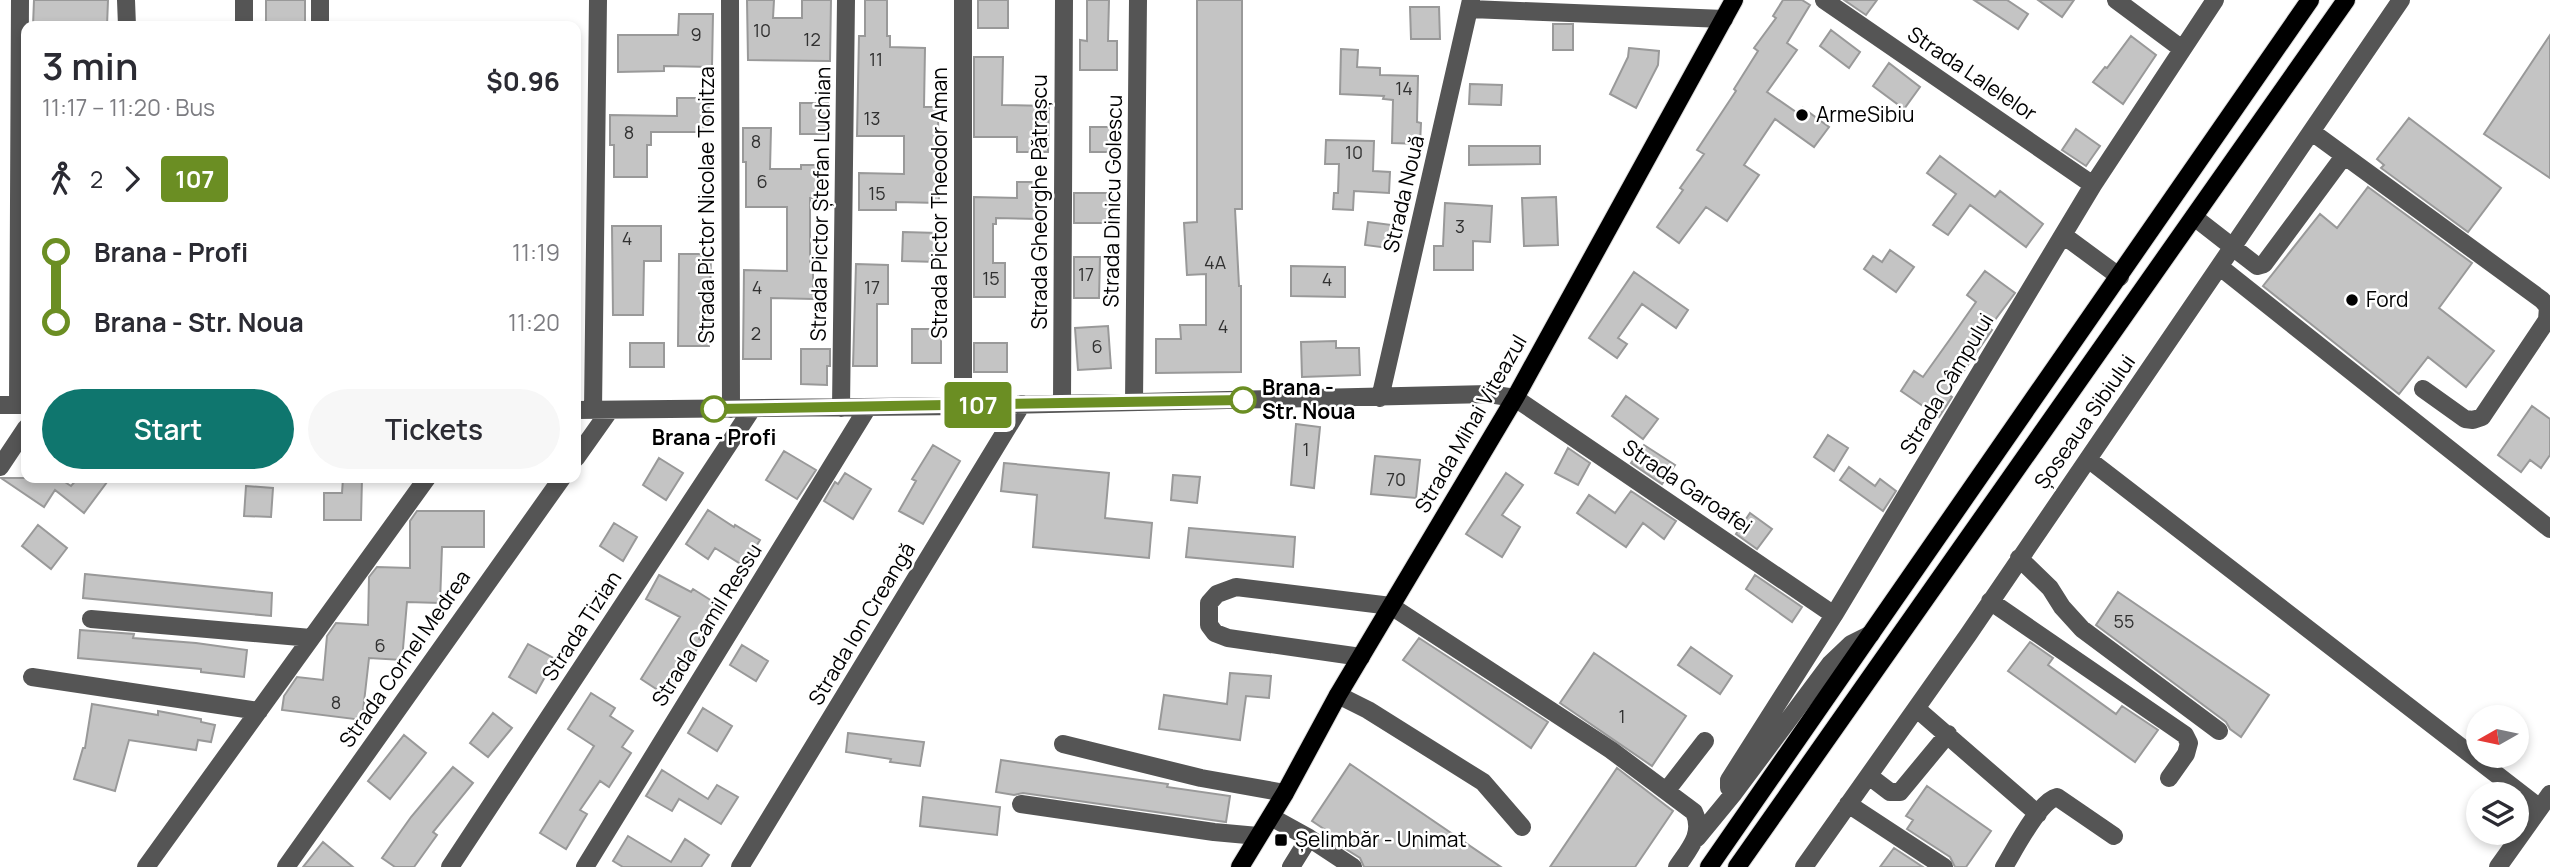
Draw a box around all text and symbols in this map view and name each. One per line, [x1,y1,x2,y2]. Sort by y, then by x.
house number: 10 [753,18,771,42]
street label: Strada Lalelelor [1903,20,2043,127]
house number: 9 [690,22,702,46]
house number: 12 [803,27,821,51]
text: 3 min [42,39,138,91]
house number: 11 [869,47,883,71]
text: $0.96 [486,63,560,99]
street label: Strada Pictor Nicolae Tonitza [692,66,720,344]
street label: Strada Pictor Ștefan Luchian [804,66,836,342]
street label: Strada Pictor Theodor Aman [925,67,953,339]
street label: Strada Gheorghe Pătrașcu [1025,74,1053,330]
house number: 14 [1395,76,1413,100]
text: 11:17 – 11:20 · Bus [42,91,215,123]
street label: Strada Dinicu Golescu [1096,94,1128,308]
place label: ArmeSibiu [1816,100,1915,128]
house number: 13 [864,106,880,130]
marker: ArmeSibiu [1794,107,1810,123]
house number: 8 [624,120,634,144]
house number: 8 [751,129,761,153]
street label: Strada Nouă [1376,132,1430,255]
house number: 10 [1345,140,1363,164]
icon: walk [42,160,80,198]
icon: forward [113,160,151,198]
text: 107 [175,162,214,195]
text: 2 [90,163,103,195]
house number: 6 [756,169,768,193]
house number: 15 [868,181,886,205]
house number: 3 [1455,214,1465,238]
house number: 4 [622,226,632,250]
text: Brana - Profi [94,234,248,270]
text: 11:19 [512,236,560,268]
house number: 4A [1204,250,1227,274]
house number: 17 [1078,262,1094,286]
house number: 15 [982,266,1000,290]
house number: 4 [1322,267,1332,291]
house number: 4 [752,275,762,299]
house number: 17 [864,275,880,299]
place label: Ford [2366,285,2408,313]
marker: Ford [2344,292,2360,308]
text: Brana - Str. Noua [94,304,304,340]
text: 11:20 [508,306,560,338]
street label: Strada Câmpului [1893,308,1999,459]
house number: 4 [1218,314,1228,338]
house number: 2 [751,321,761,345]
street label: Strada Mihai Viteazul [1408,329,1533,518]
house number: 6 [1091,334,1103,358]
street label: Șoseaua Sibiului [2027,349,2141,494]
place label: Brana - Str. Noua [1262,373,1355,425]
line badge: 107 [938,382,1018,428]
marker: Brana - Str. Noua [1230,387,1256,413]
text: 107 [958,388,998,421]
button: Start [42,389,294,469]
button: Tickets [308,389,560,469]
marker: Brana - Profi [701,396,727,422]
place label: Brana - Profi [652,423,776,451]
street label: Strada Garoafei [1617,432,1758,540]
house number: 1 [1302,437,1310,461]
house number: 70 [1386,467,1406,491]
street label: Strada Ion Creangă [801,537,921,710]
street label: Strada Camil Ressu [645,538,768,711]
street label: Strada Cornel Medrea [332,564,476,753]
street label: Strada Tizian [535,565,627,686]
house number: 55 [2114,609,2134,633]
house number: 6 [374,633,386,657]
house number: 8 [331,690,341,714]
house number: 1 [1618,704,1626,728]
north arrow [2466,705,2529,768]
map controls [2466,705,2529,845]
button: layers [2466,782,2529,845]
place label: Șelimbăr - Unimat [1295,825,1467,853]
marker: Șelimbăr - Unimat [1273,832,1289,848]

